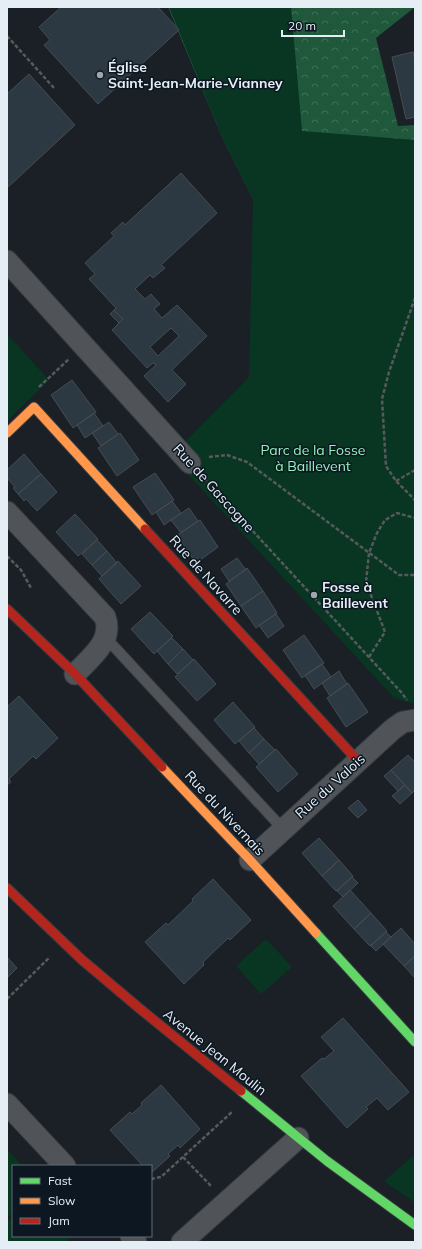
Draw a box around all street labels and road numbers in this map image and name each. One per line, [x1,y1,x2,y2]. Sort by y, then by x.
street label: Rue de Gascogne [169,440,259,536]
street label: Rue de Navarre [166,531,246,619]
street label: Rue du Valois [291,750,369,822]
street label: Rue du Nivernais [181,767,269,859]
street label: Avenue Jean Moulin [160,1005,270,1099]

